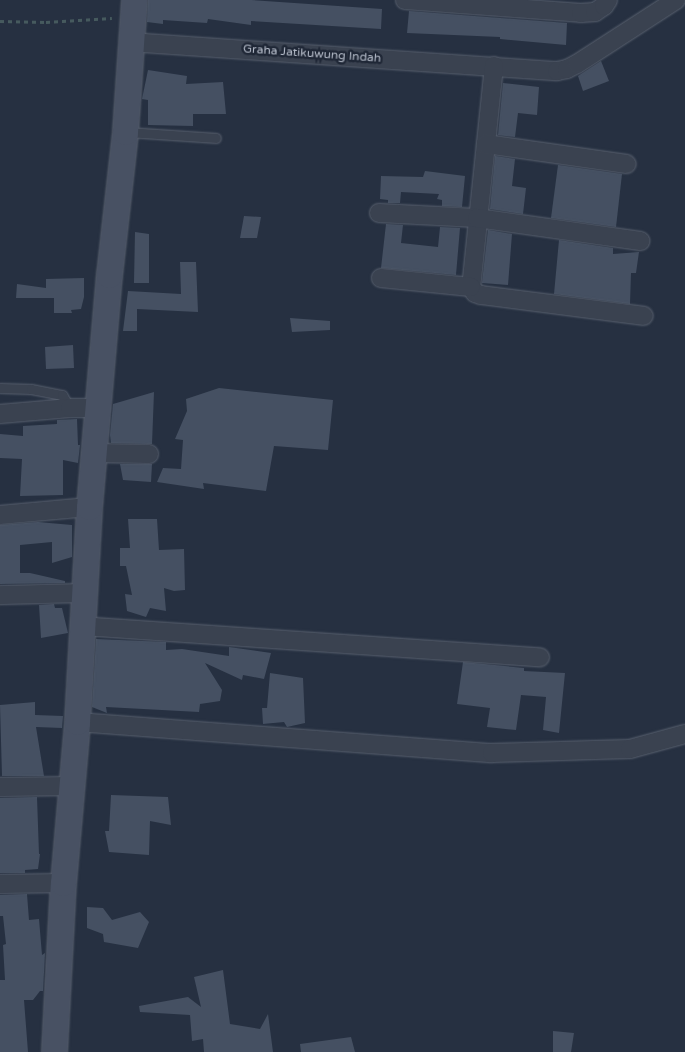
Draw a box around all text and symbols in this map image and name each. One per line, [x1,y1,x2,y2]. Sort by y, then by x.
street label: Graha Jatikuwung Indah [243,42,381,66]

